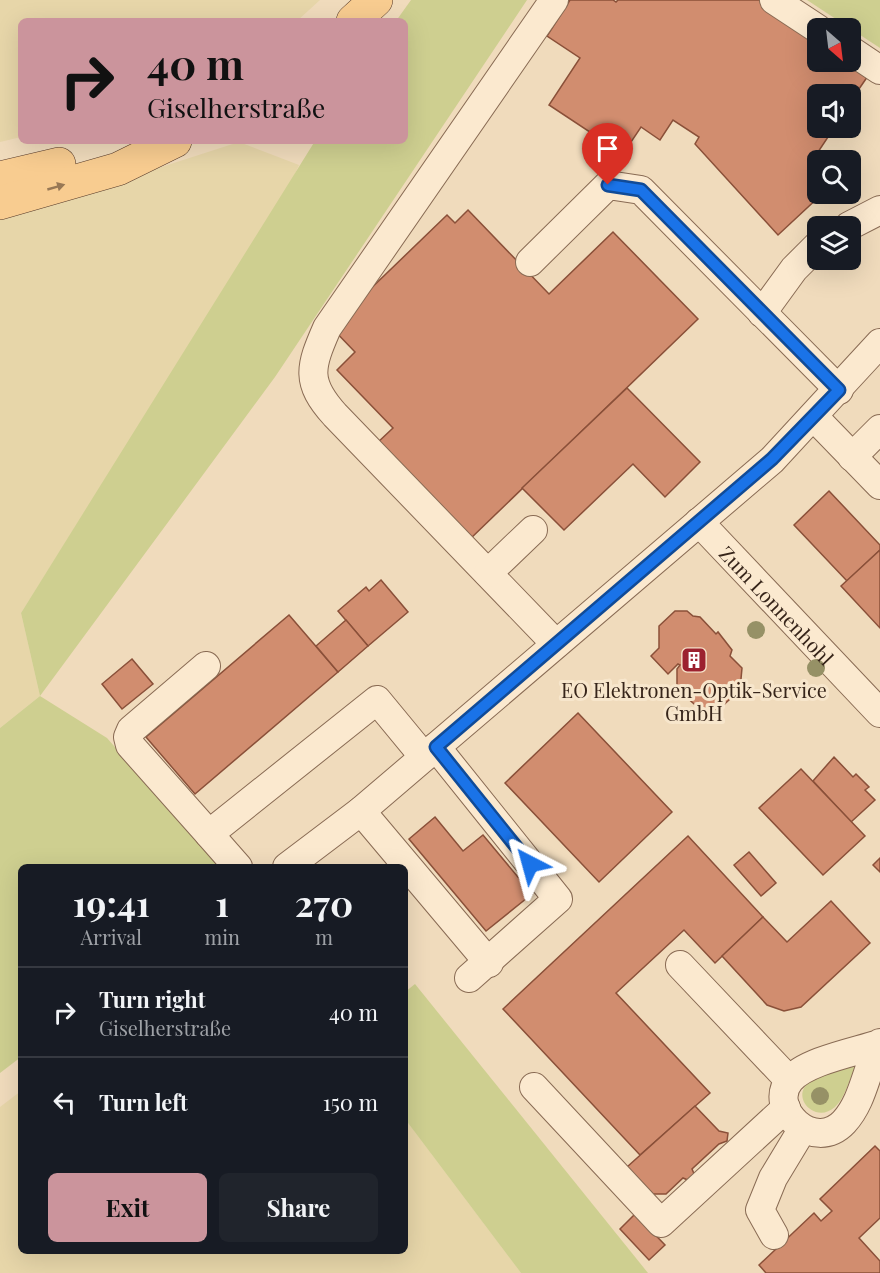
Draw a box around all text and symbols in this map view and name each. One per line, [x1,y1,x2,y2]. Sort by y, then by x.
north arrow [807,18,861,72]
map controls [807,18,861,270]
text: 40 m [147,35,244,91]
icon: right [48,42,126,120]
button: sound [807,84,861,138]
text: Giselherstraße [147,89,325,125]
pin [582,123,633,185]
icon: arrive [591,132,624,165]
button: search [807,150,861,204]
one-way arrow [47,182,65,191]
button: layers [807,216,861,270]
street label: Zum Lonnenhohl [714,539,841,670]
building icon: EO Elektronen-Optik-Service GmbH [679,645,709,675]
place label: EO Elektronen-Optik-Service GmbH [561,676,827,726]
position arrow [498,832,562,896]
text: 19:41 [73,878,150,926]
text: 1 [215,878,229,926]
text: 270 [295,878,353,926]
text: Arrival [80,923,142,950]
text: min [204,923,240,950]
text: m [315,923,333,950]
text: Turn right [99,984,205,1014]
icon: right [48,996,81,1029]
text: 40 m [329,997,378,1027]
text: Giselherstraße [99,1014,231,1041]
icon: left [48,1086,81,1119]
text: Turn left [99,1087,188,1117]
text: 150 m [323,1087,378,1117]
button: Exit [48,1173,207,1242]
button: Share [219,1173,378,1242]

